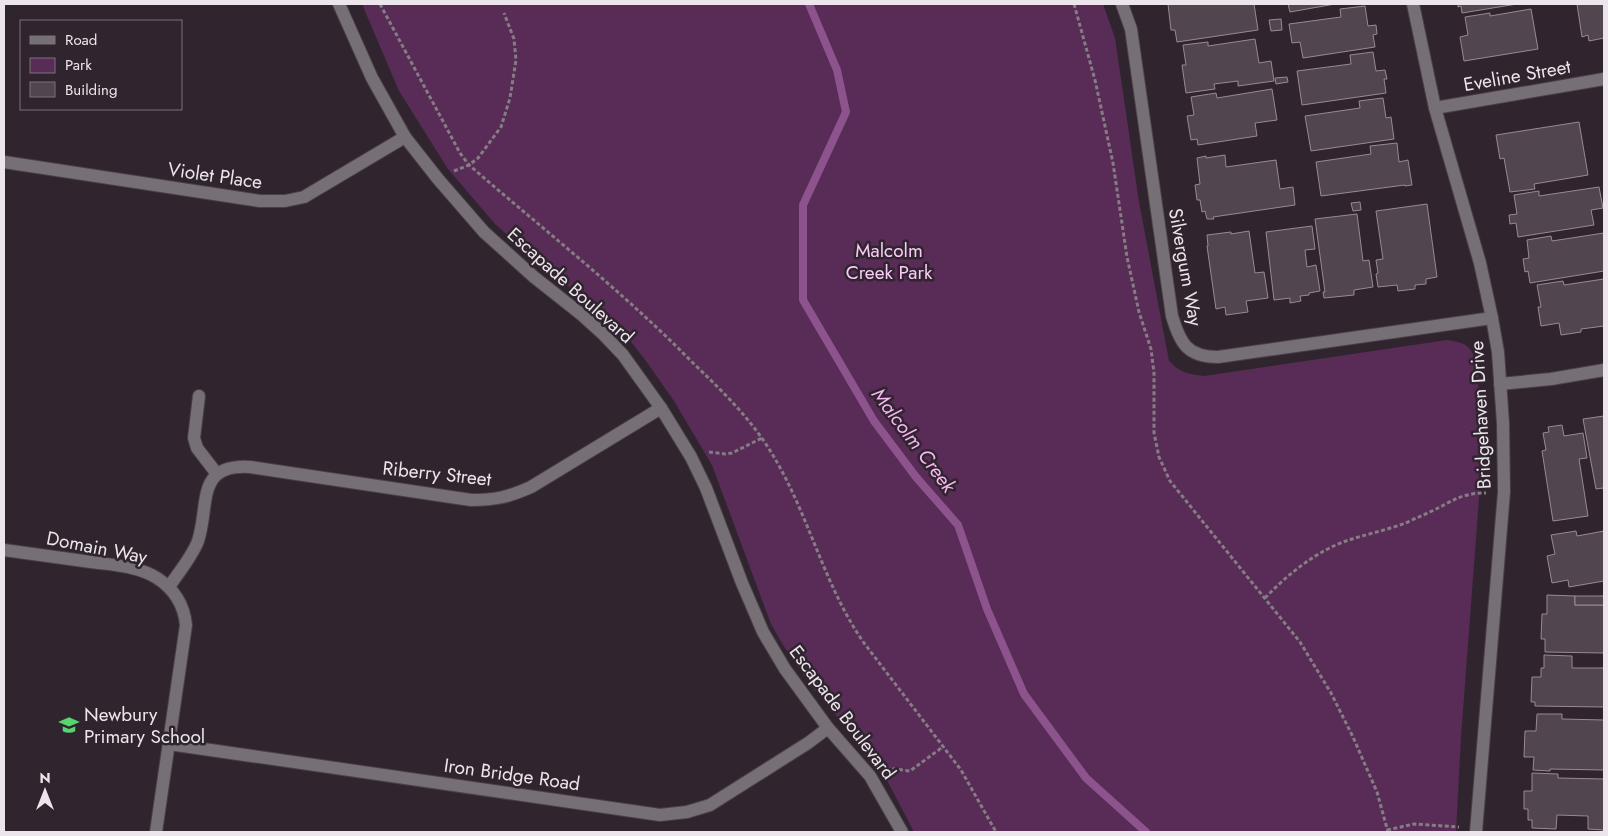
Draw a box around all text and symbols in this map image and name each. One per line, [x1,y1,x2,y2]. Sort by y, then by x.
legend [20,20,182,110]
text: Road [65,29,97,51]
street label: Eveline Street [1461,53,1573,98]
text: Park [65,54,92,76]
text: Building [65,79,117,101]
street label: Violet Place [166,156,264,196]
street label: Silvergum Way [1162,206,1209,329]
street label: Escapade Boulevard [501,221,640,350]
park label: Malcolm Creek Park [846,237,933,286]
street label: Bridgehaven Drive [1463,340,1498,490]
water label: Malcolm Creek [864,382,964,500]
street label: Riberry Street [381,454,493,493]
street label: Domain Way [44,524,150,571]
street label: Escapade Boulevard [783,639,902,785]
place label: Newbury Primary School [84,701,205,750]
school or university icon: Newbury Primary School [58,714,80,736]
street label: Iron Bridge Road [442,752,582,797]
north arrow [20,766,70,816]
text: N [39,768,51,788]

